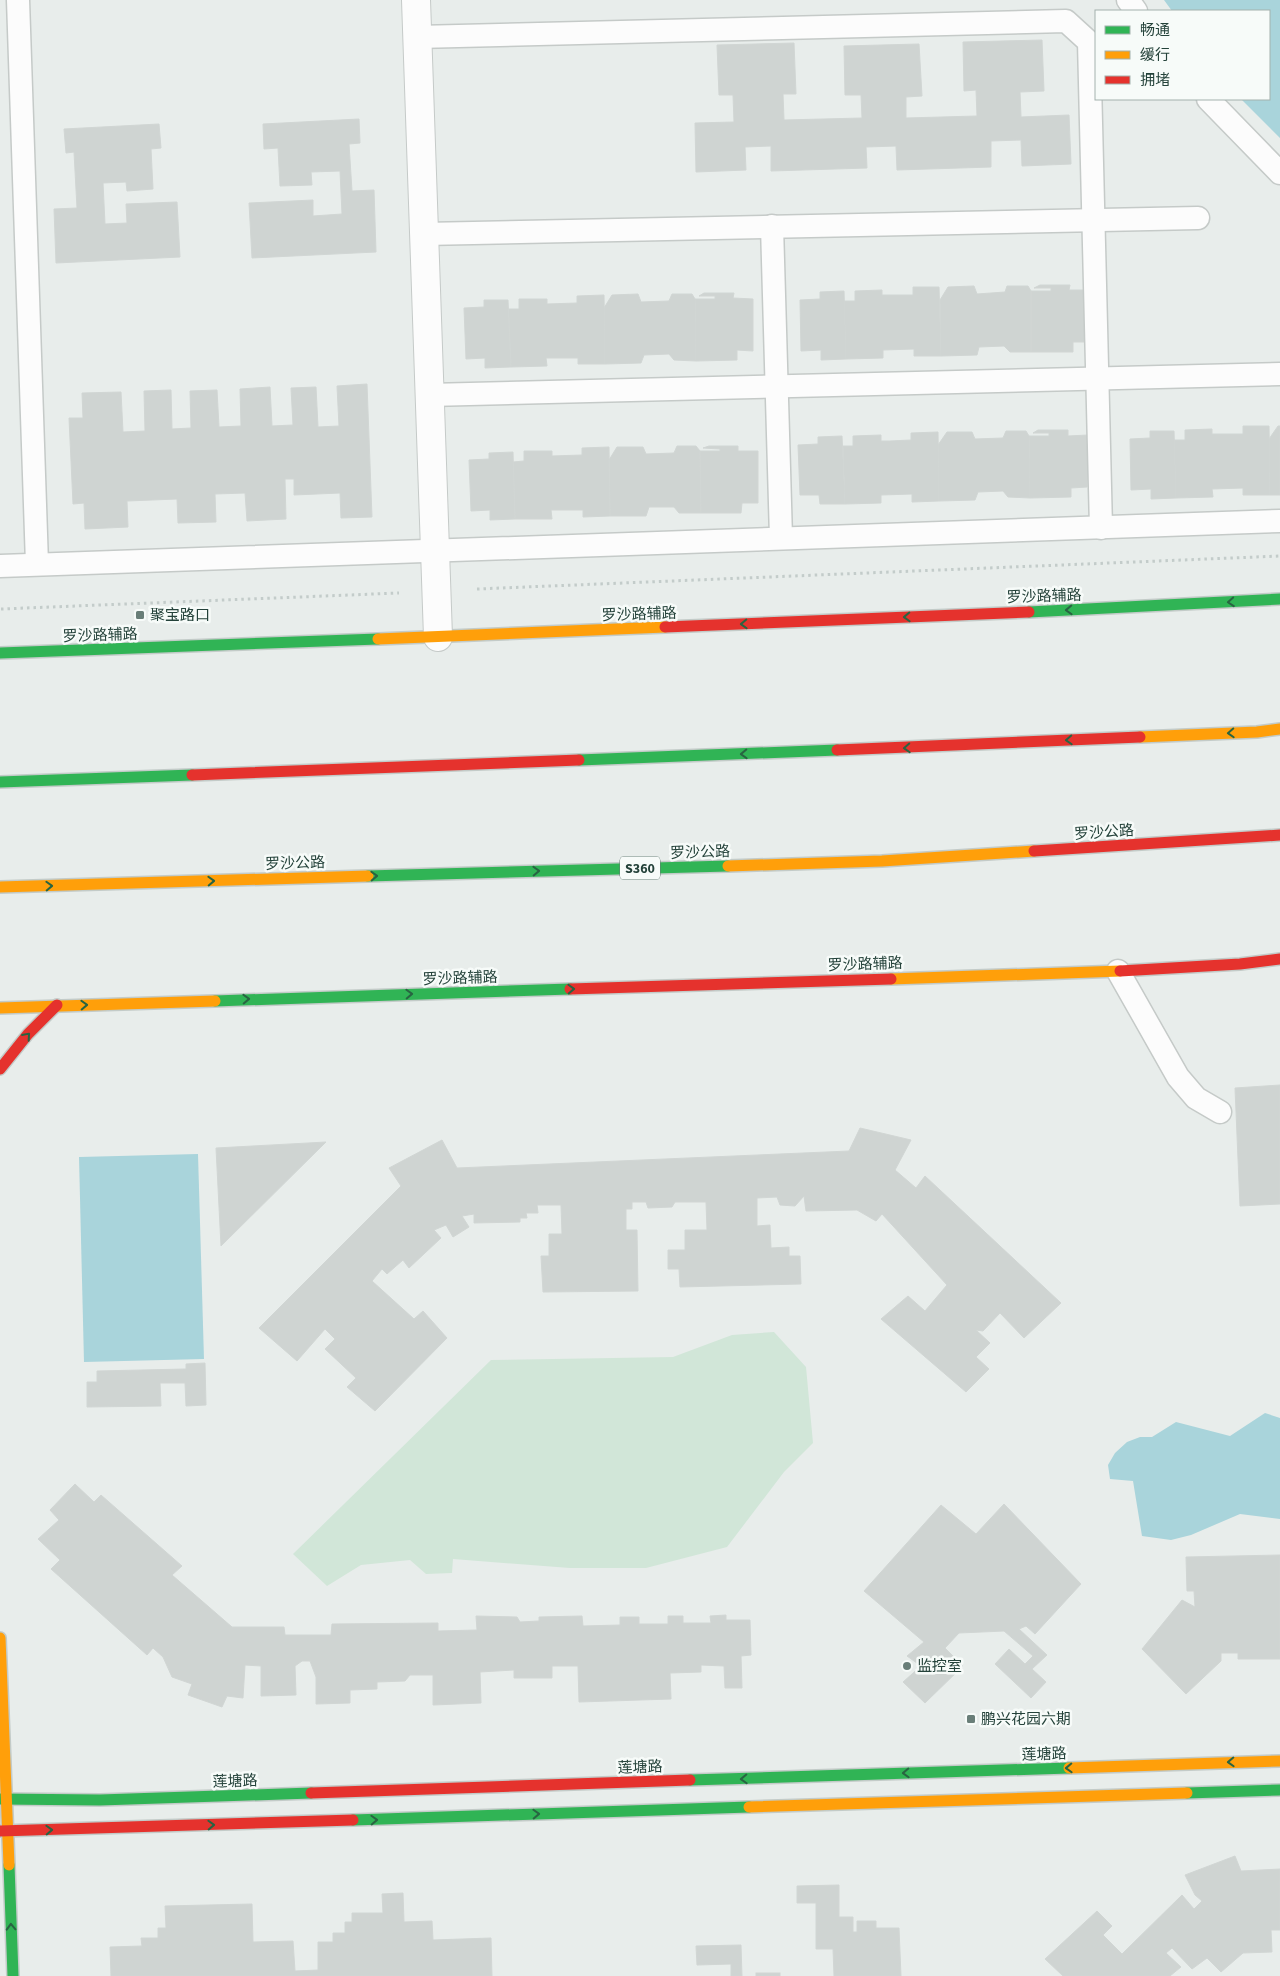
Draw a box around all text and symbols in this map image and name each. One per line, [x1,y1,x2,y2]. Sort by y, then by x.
legend [1095,10,1270,100]
text: 畅通 [1140,20,1170,41]
text: 缓行 [1140,45,1170,66]
text: 拥堵 [1140,70,1170,91]
street label: 罗沙路辅路 [1006,585,1082,608]
one-way arrow [1227,597,1235,608]
street label: 罗沙路辅路 [601,603,677,626]
place label: 聚宝路口 [150,605,210,626]
one-way arrow [1065,605,1073,616]
marker: 聚宝路口 [134,609,146,621]
one-way arrow [902,612,910,623]
one-way arrow [740,619,748,630]
street label: 罗沙路辅路 [62,624,138,647]
one-way arrow [1227,728,1235,738]
one-way arrow [1065,735,1073,746]
one-way arrow [903,742,911,753]
one-way arrow [740,749,748,759]
street label: 罗沙公路 [1073,820,1135,845]
street label: 罗沙公路 [670,841,730,864]
street label: 罗沙公路 [265,852,325,875]
road number: S360 [620,856,660,880]
one-way arrow [532,866,540,877]
one-way arrow [370,871,378,881]
one-way arrow [208,876,215,886]
one-way arrow [45,880,53,891]
street label: 罗沙路辅路 [827,953,903,976]
street label: 罗沙路辅路 [422,967,498,990]
one-way arrow [568,984,575,994]
one-way arrow [405,989,413,999]
one-way arrow [242,994,250,1005]
one-way arrow [80,999,88,1010]
one-way arrow [21,1032,30,1041]
place label: 监控室 [917,1656,962,1677]
marker: 监控室 [901,1660,913,1672]
place label: 鹏兴花园六期 [981,1709,1071,1730]
marker: 鹏兴花园六期 [965,1713,977,1725]
street label: 莲塘路 [1021,1743,1067,1766]
street label: 莲塘路 [617,1756,663,1779]
one-way arrow [1227,1757,1235,1768]
one-way arrow [1065,1763,1072,1773]
one-way arrow [902,1768,910,1779]
street label: 莲塘路 [212,1770,258,1793]
one-way arrow [740,1774,748,1784]
one-way arrow [532,1809,540,1820]
one-way arrow [370,1814,378,1825]
one-way arrow [208,1820,215,1830]
one-way arrow [45,1825,53,1835]
one-way arrow [6,1923,17,1931]

